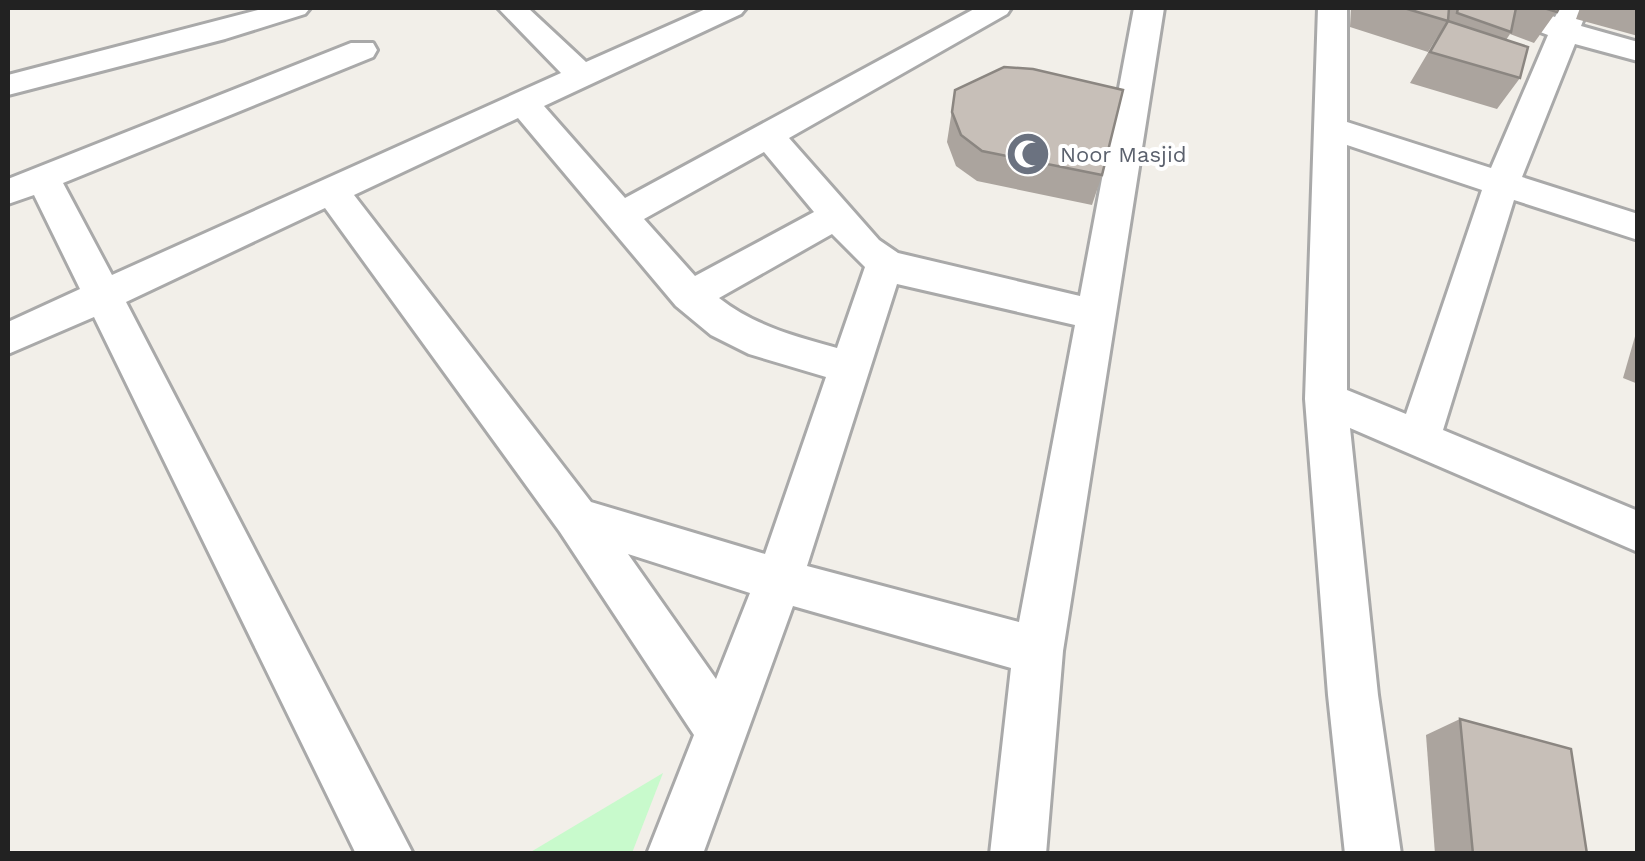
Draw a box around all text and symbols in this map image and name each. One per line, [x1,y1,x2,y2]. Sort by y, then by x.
mosque icon: Noor Masjid [1005,131,1051,177]
place label: Noor Masjid [1060,142,1187,167]

